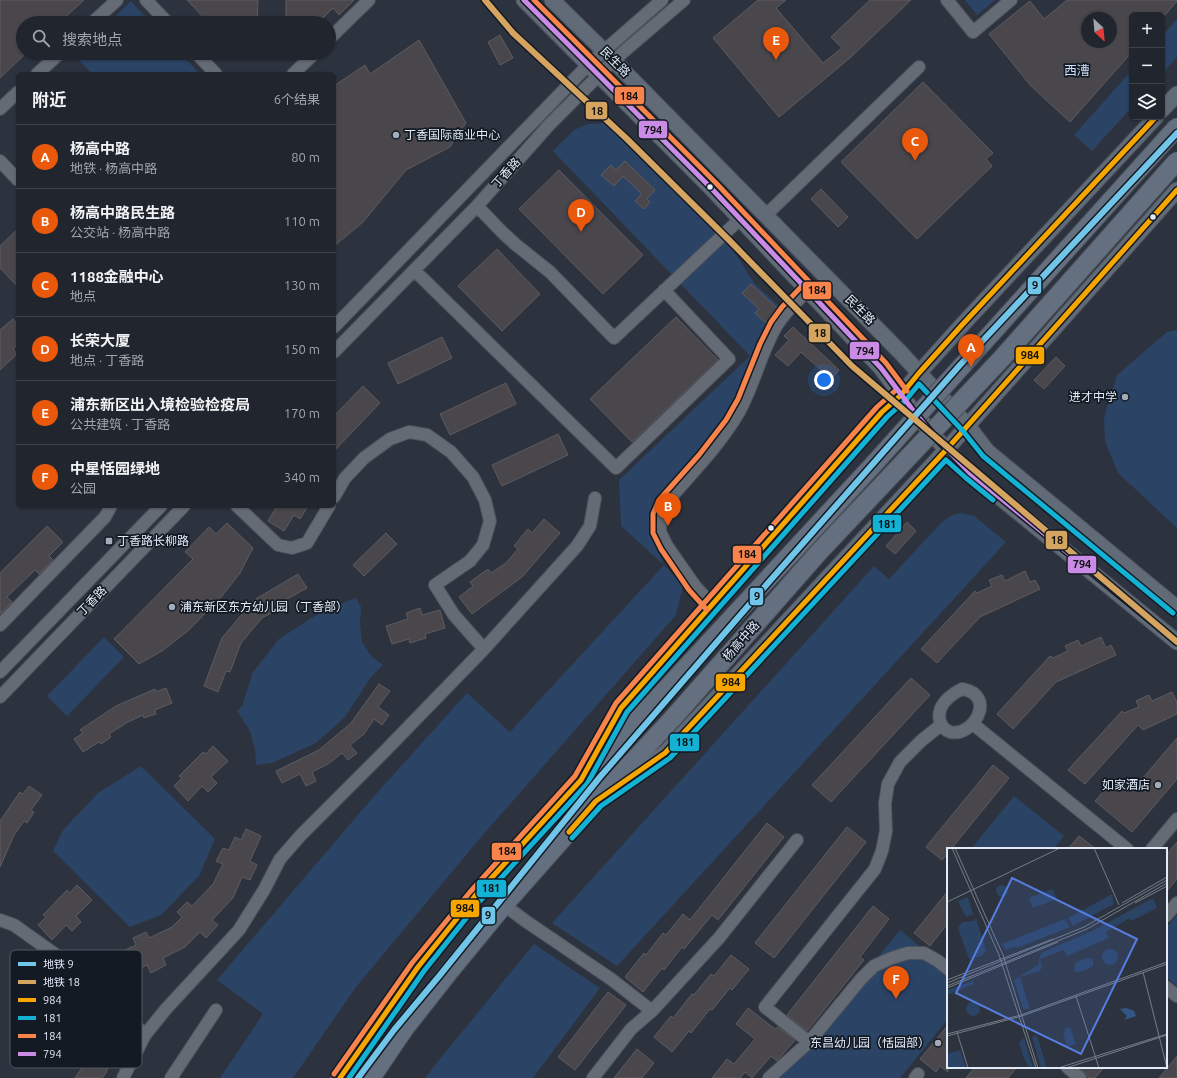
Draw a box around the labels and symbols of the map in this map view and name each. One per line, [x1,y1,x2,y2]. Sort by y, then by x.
north arrow [1081,12,1117,48]
pin: E [763,27,789,60]
street label: 民生路 [598,44,633,79]
district label: 西漕 [1064,63,1090,77]
line badge: 184 [614,86,645,105]
text: 184 [620,90,638,102]
line badge: 18 [585,101,608,120]
text: 18 [591,105,603,117]
line badge: 794 [638,120,668,139]
text: 794 [644,124,662,136]
place label: 丁香国际商业中心 [404,128,500,141]
pin: C [902,128,928,161]
marker: 丁香国际商业中心 [391,130,401,140]
street label: 丁香路 [489,155,523,190]
unlabelled marker [705,182,715,192]
pin: D [568,199,594,232]
unlabelled marker [1148,212,1158,222]
line badge: 9 [1027,276,1042,295]
text: 9 [1032,279,1038,291]
line badge: 184 [802,281,832,300]
text: 184 [808,284,826,296]
street label: 民生路 [843,292,878,327]
line badge: 18 [808,323,831,343]
text: 18 [814,327,826,339]
pin: A [958,334,984,367]
line badge: 794 [849,341,880,360]
text: 794 [856,345,874,357]
line badge: 984 [1015,346,1045,365]
text: 984 [1021,349,1039,361]
your location [814,370,834,390]
place label: 进才中学 [1069,390,1117,403]
marker: 进才中学 [1120,392,1130,402]
pin: B [655,493,681,526]
line badge: 181 [872,514,902,533]
text: 181 [878,518,896,530]
unlabelled marker [766,523,776,533]
line badge: 18 [1045,530,1068,550]
place label: 丁香路长柳路 [117,534,189,547]
text: 18 [1051,534,1063,546]
marker: 丁香路长柳路 [104,536,114,546]
line badge: 184 [732,545,762,564]
text: 184 [738,548,756,560]
line badge: 794 [1067,555,1097,574]
text: 794 [1073,558,1091,570]
street label: 丁香路 [74,583,109,618]
line badge: 9 [749,587,764,606]
text: 9 [754,590,760,602]
place label: 浦东新区东方幼儿园（丁香部） [180,600,348,613]
marker: 浦东新区东方幼儿园（丁香部） [167,602,177,612]
street label: 杨高中路 [720,618,761,663]
line badge: 984 [715,673,746,692]
text: 984 [722,676,740,688]
line badge: 181 [669,733,700,752]
text: 181 [676,736,694,748]
place label: 如家酒店 [1102,778,1150,791]
marker: 如家酒店 [1153,780,1163,790]
line badge: 184 [491,842,522,861]
text: 184 [498,845,516,857]
inset map [947,848,1167,1068]
line badge: 181 [476,879,507,898]
text: 181 [482,882,500,894]
line badge: 984 [450,899,480,918]
text: 984 [456,902,474,914]
line badge: 9 [481,906,496,925]
text: 9 [485,909,491,921]
legend [10,950,142,1068]
text: 地铁 9 [43,958,74,970]
pin: F [883,966,909,999]
text: 地铁 18 [43,976,80,988]
text: 984 [43,994,62,1006]
text: 181 [43,1012,62,1024]
text: 184 [43,1030,62,1042]
place label: 东昌幼儿园（恬园部） [810,1036,930,1049]
marker: 东昌幼儿园（恬园部） [933,1038,943,1048]
text: 794 [43,1048,62,1060]

